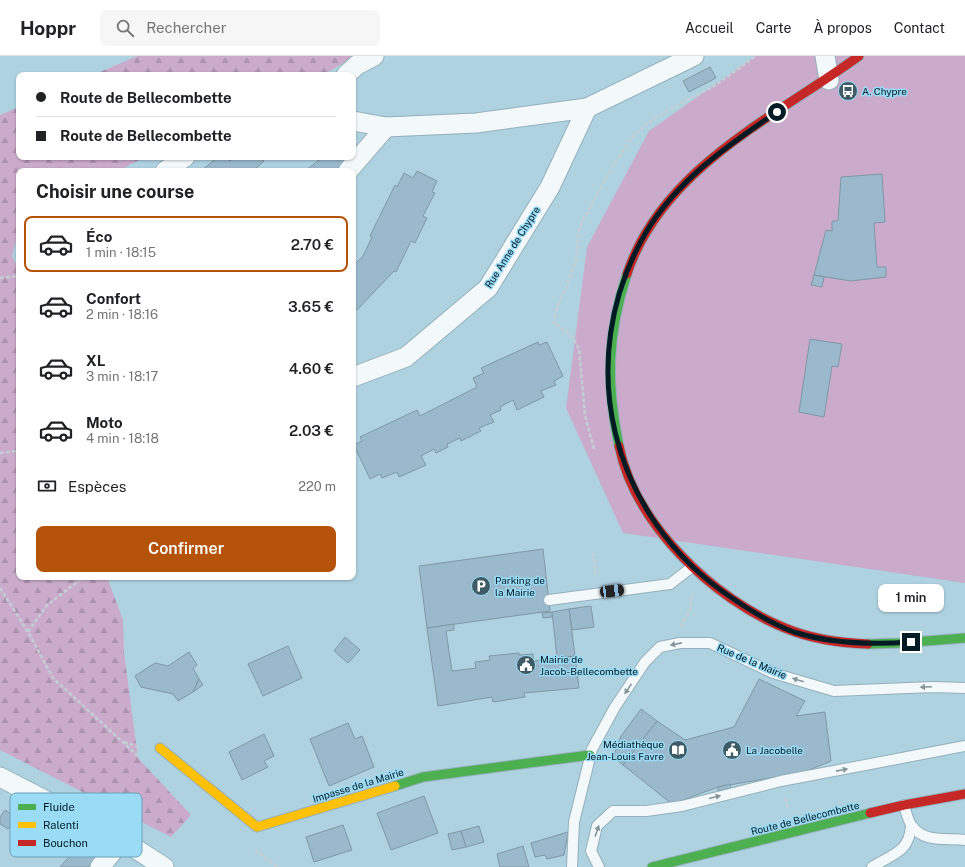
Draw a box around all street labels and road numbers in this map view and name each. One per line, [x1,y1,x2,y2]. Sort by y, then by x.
street label: Rue Anne de Chypre [482,204,542,290]
street label: Rue de la Mairie [715,641,789,681]
street label: Impasse de la Mairie [311,765,405,805]
street label: Route de Bellecombette [750,799,861,837]

